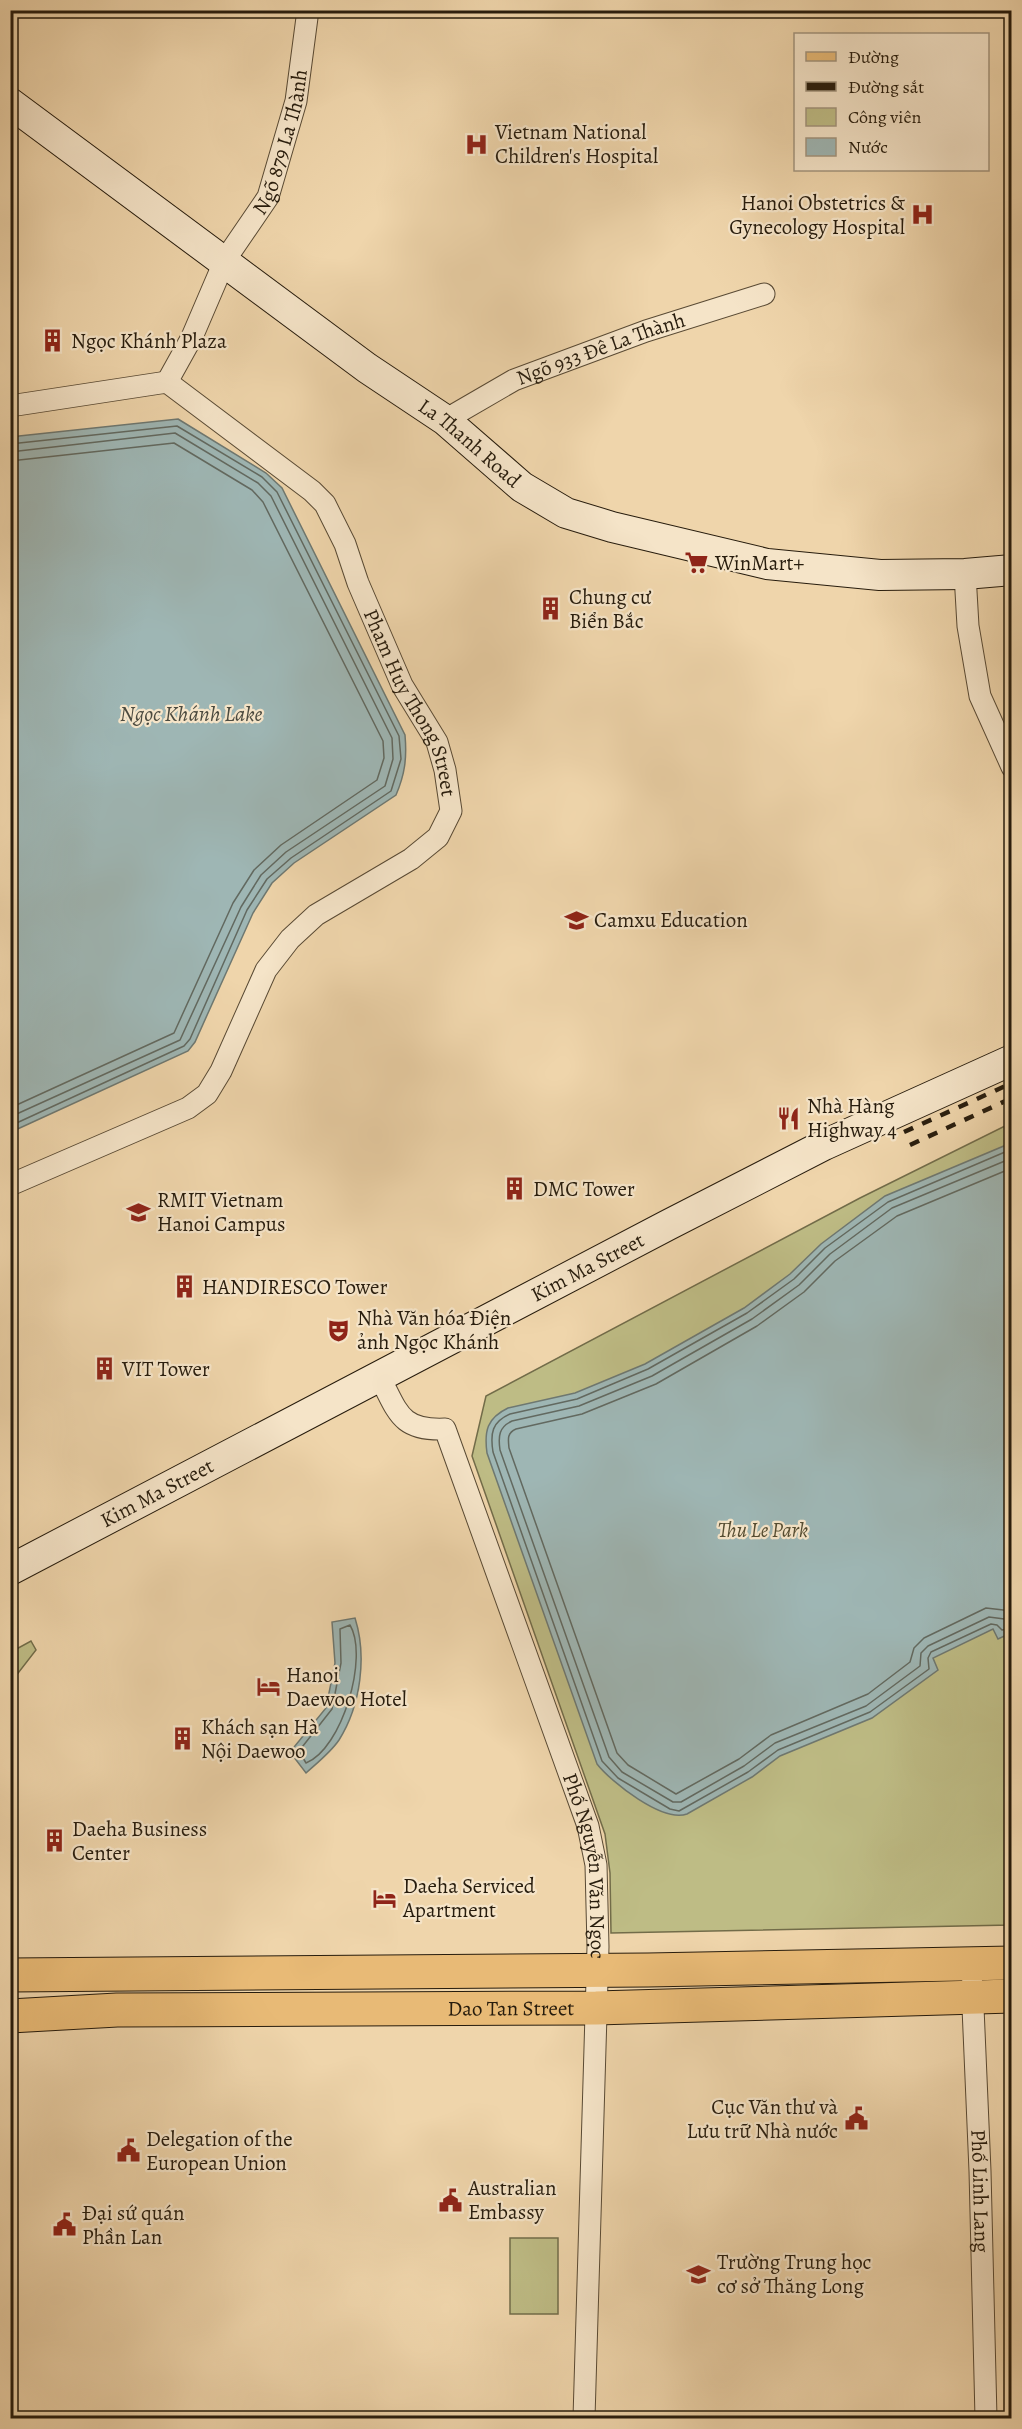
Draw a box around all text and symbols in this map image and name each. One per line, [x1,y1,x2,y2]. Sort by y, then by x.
legend [794,33,989,171]
text: Đường [848,45,899,69]
street label: Ngõ 879 La Thành [246,68,314,220]
text: Đường sắt [848,75,924,99]
text: Công viên [848,105,921,129]
place label: Vietnam National Children's Hospital [494,118,658,170]
hospital icon: Vietnam National Children's Hospital [464,131,490,157]
text: Nước [848,135,888,159]
place label: Hanoi Obstetrics & Gynecology Hospital [729,189,905,241]
hospital icon: Hanoi Obstetrics & Gynecology Hospital [910,202,936,228]
street label: Ngõ 933 Đê La Thành [512,306,689,392]
place label: Ngọc Khánh Plaza [71,327,227,355]
building icon: Ngọc Khánh Plaza [40,328,66,354]
street label: La Thanh Road [413,392,528,494]
place label: WinMart+ [714,549,804,577]
supermarket icon: WinMart+ [684,550,710,576]
place label: Chung cư Biển Bắc [569,583,652,635]
building icon: Chung cư Biển Bắc [538,596,564,622]
street label: Pham Huy Thong Street [357,605,463,798]
water label: Ngọc Khánh Lake [120,699,262,729]
place label: Camxu Education [594,906,748,934]
school or university icon: Camxu Education [563,907,589,933]
place label: Nhà Hàng Highway 4 [807,1092,897,1144]
restaurant icon: Nhà Hàng Highway 4 [776,1105,802,1131]
place label: DMC Tower [533,1175,635,1203]
building icon: DMC Tower [502,1176,528,1202]
place label: RMIT Vietnam Hanoi Campus [157,1186,286,1238]
school or university icon: RMIT Vietnam Hanoi Campus [126,1199,152,1225]
street label: Kim Ma Street [526,1226,649,1308]
place label: HANDIRESCO Tower [202,1273,388,1301]
building icon: HANDIRESCO Tower [171,1274,197,1300]
place label: Nhà Văn hóa Điện ảnh Ngọc Khánh [357,1304,511,1356]
theatre icon: Nhà Văn hóa Điện ảnh Ngọc Khánh [326,1317,352,1343]
place label: VIT Tower [121,1355,210,1383]
building icon: VIT Tower [91,1356,117,1382]
street label: Kim Ma Street [96,1452,219,1534]
park label: Thu Le Park [718,1516,808,1544]
place label: Hanoi Daewoo Hotel [286,1661,407,1713]
hotel icon: Hanoi Daewoo Hotel [255,1674,281,1700]
place label: Khách sạn Hà Nội Daewoo [201,1713,319,1765]
building icon: Khách sạn Hà Nội Daewoo [170,1726,196,1752]
street label: Phố Nguyễn Văn Ngọc [556,1769,612,1959]
place label: Daeha Business Center [72,1815,207,1867]
building icon: Daeha Business Center [41,1828,67,1854]
place label: Daeha Serviced Apartment [402,1872,536,1924]
hotel icon: Daeha Serviced Apartment [372,1885,398,1911]
street label: Dao Tan Street [447,1994,574,2023]
place label: Cục Văn thư và Lưu trữ Nhà nước [686,2093,838,2145]
public building icon: Cục Văn thư và Lưu trữ Nhà nước [843,2106,869,2132]
place label: Delegation of the European Union [146,2125,293,2177]
street label: Phố Linh Lang [964,2129,996,2253]
public building icon: Delegation of the European Union [115,2138,141,2164]
place label: Australian Embassy [467,2174,557,2226]
public building icon: Australian Embassy [437,2187,463,2213]
place label: Đại sứ quán Phần Lan [82,2199,185,2251]
public building icon: Đại sứ quán Phần Lan [51,2212,77,2238]
place label: Trường Trung học cơ sở Thăng Long [717,2248,872,2300]
school or university icon: Trường Trung học cơ sở Thăng Long [686,2261,712,2287]

